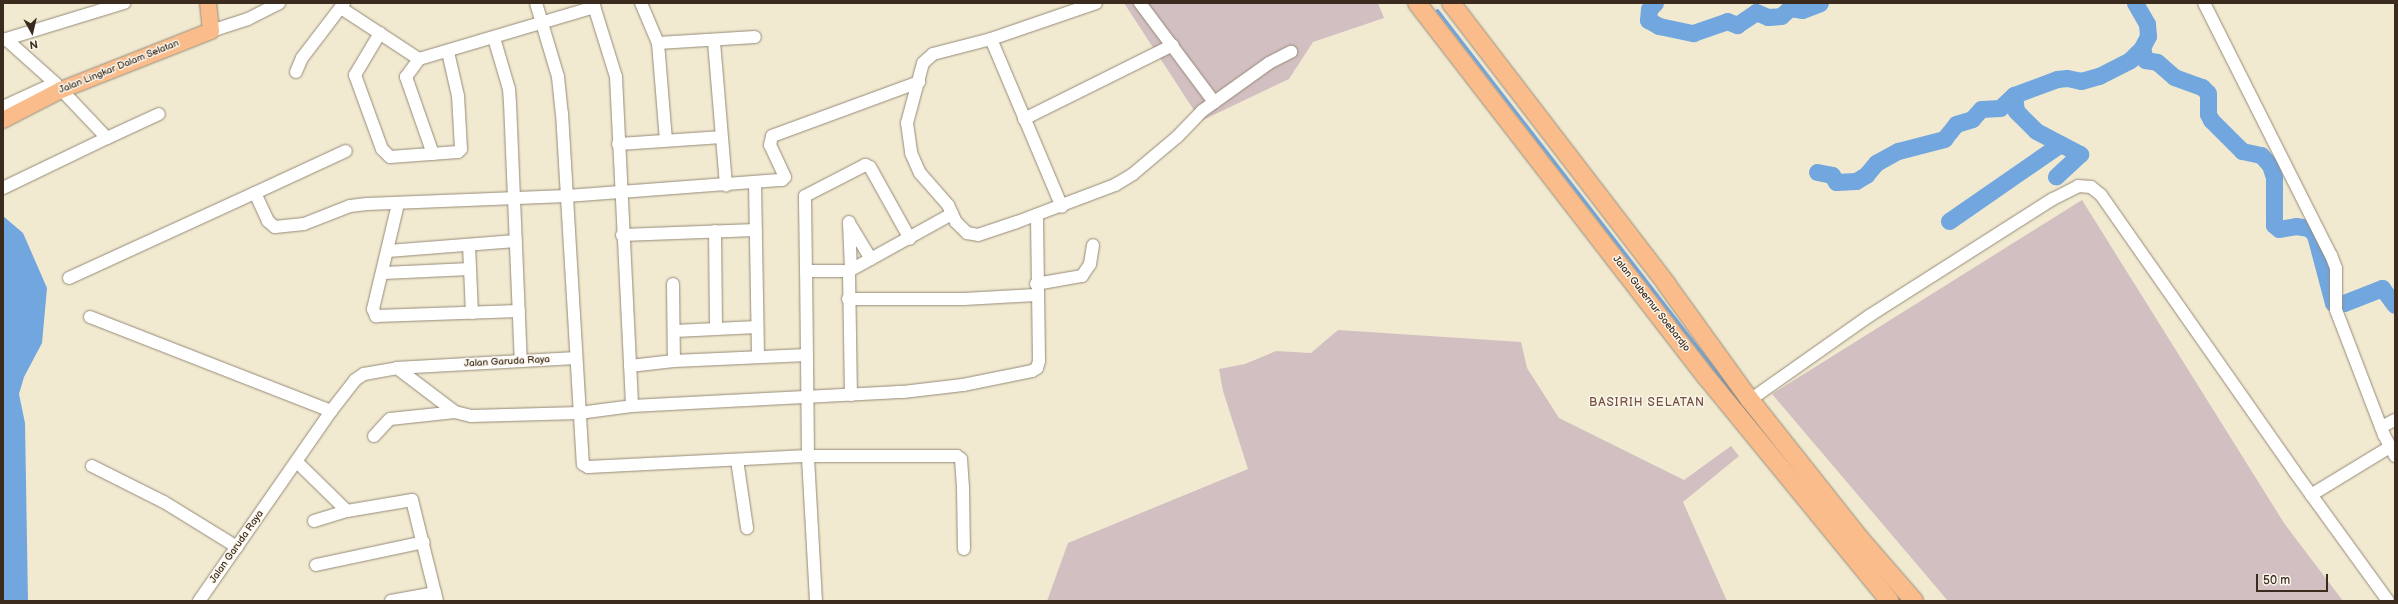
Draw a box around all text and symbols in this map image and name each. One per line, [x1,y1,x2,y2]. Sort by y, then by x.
north arrow [12,12,52,52]
text: N [29,37,39,51]
street label: Jalan Lingkar Dalam Selatan [57,37,181,97]
street label: Jalan Gubernur Soebardjo [1610,254,1692,354]
street label: Jalan Garuda Raya [464,354,550,370]
district label: BASIRIH SELATAN [1589,396,1705,410]
street label: Jalan Garuda Raya [207,508,267,586]
scale bar [2258,566,2330,592]
text: 50 m [2263,573,2290,588]

